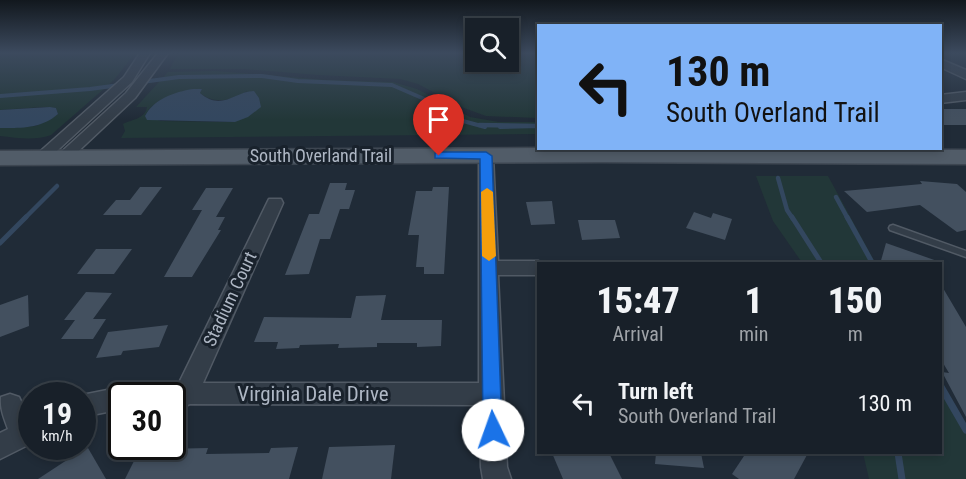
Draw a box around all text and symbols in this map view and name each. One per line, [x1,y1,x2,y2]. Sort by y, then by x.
map controls [465,18,519,72]
button: search [465,18,519,72]
text: 130 m [666,47,771,96]
icon: left [567,48,645,126]
pin [413,94,464,156]
text: South Overland Trail [666,97,880,129]
icon: arrive [422,103,455,136]
street label: South Overland Trail [250,145,392,166]
street label: Stadium Court [198,248,261,349]
text: 15:47 [596,280,680,322]
text: 1 [745,280,763,322]
text: 150 [828,280,883,322]
text: Arrival [613,322,663,346]
text: min [739,322,768,346]
text: m [848,322,863,346]
text: Turn left [618,379,693,404]
speed limit sign: 30 [108,382,186,460]
street label: Virginia Dale Drive [237,382,389,406]
icon: left [567,387,600,420]
text: 130 m [858,391,912,416]
text: 19 [42,396,72,431]
position arrow [461,398,525,462]
text: South Overland Trail [618,404,776,428]
text: km/h [42,427,72,445]

